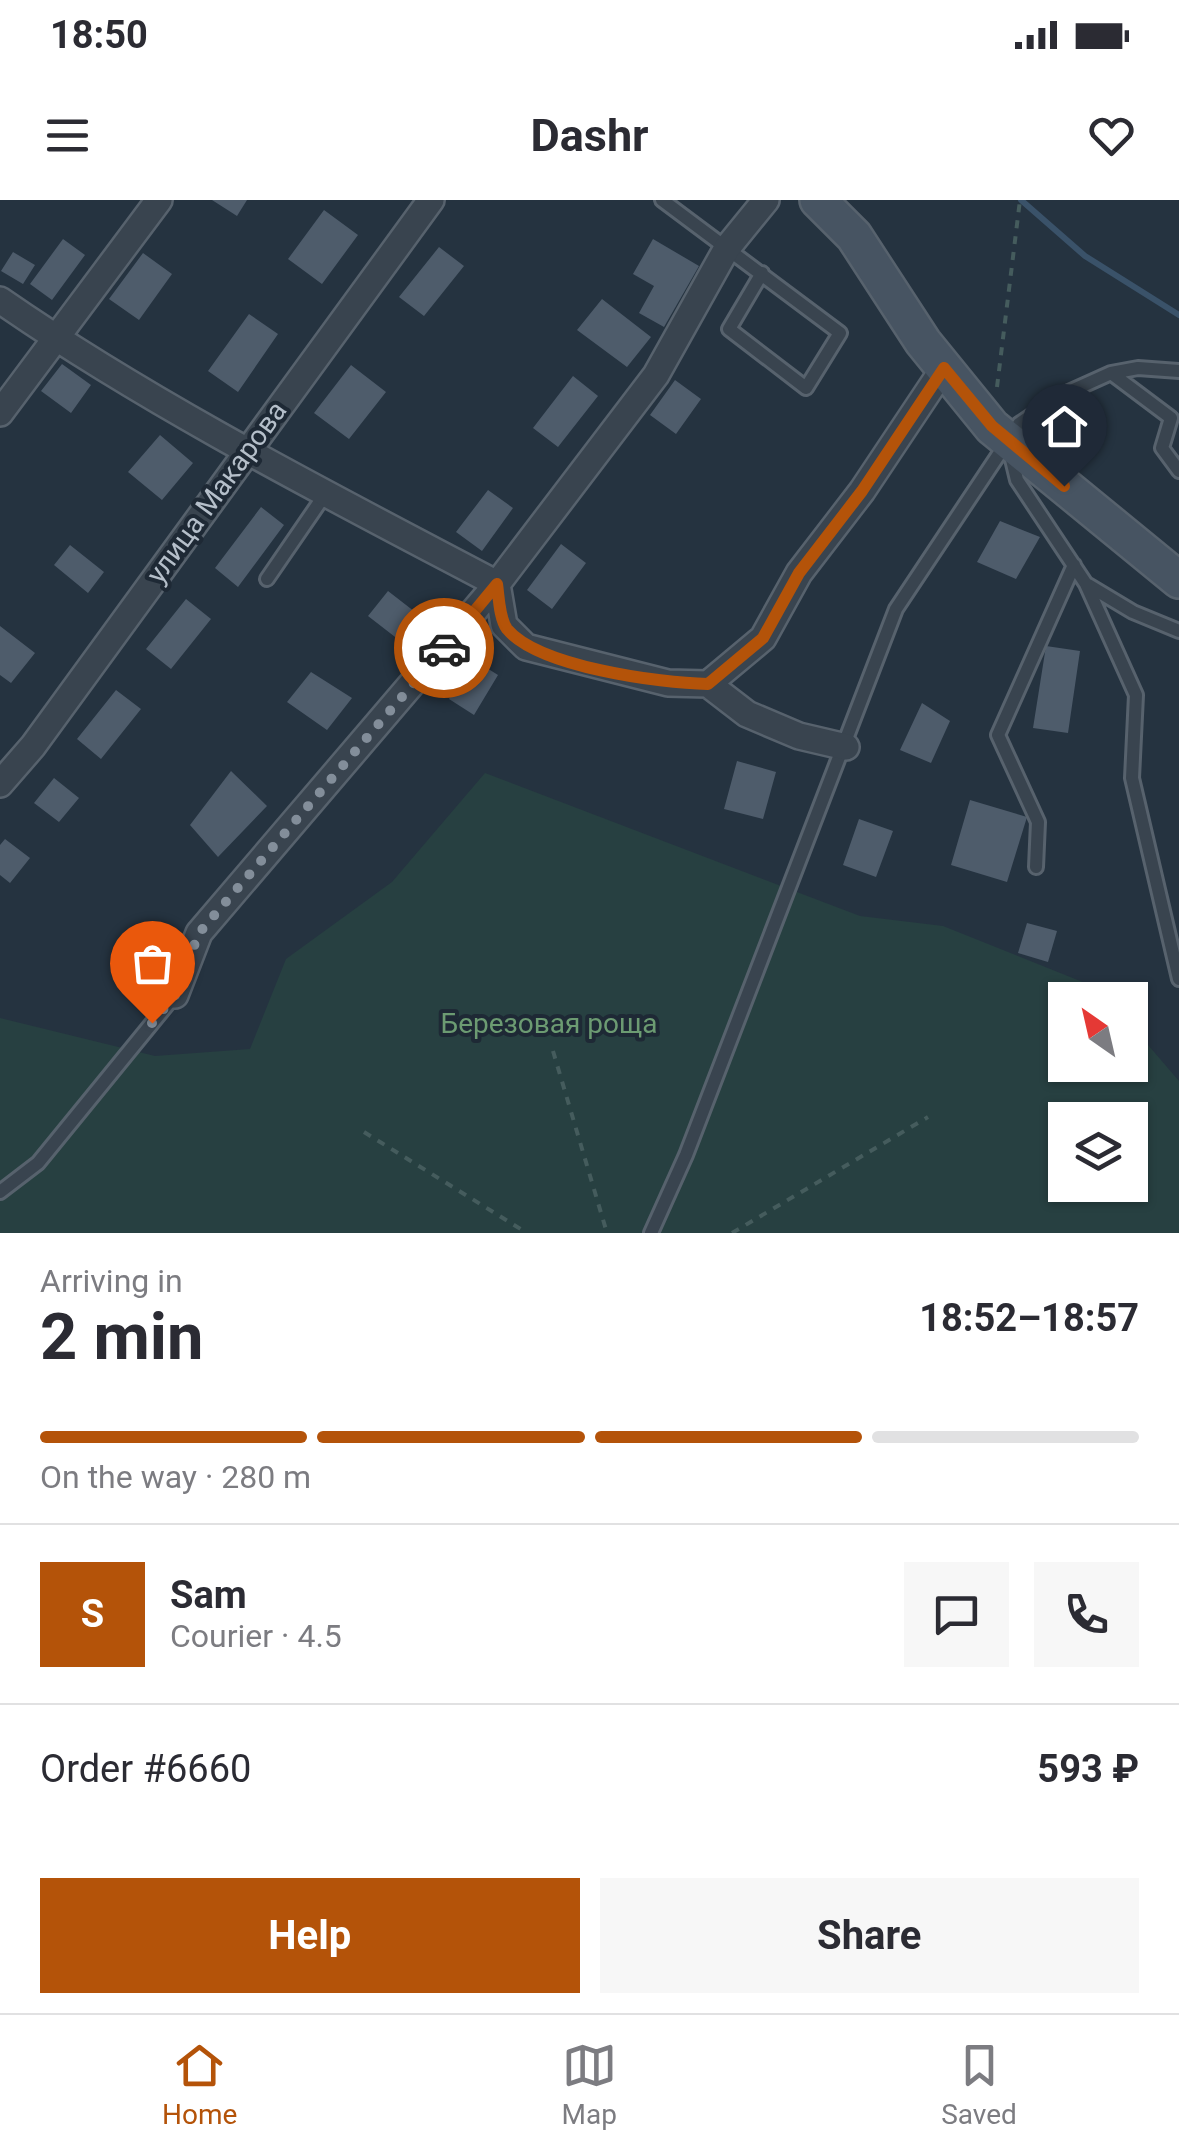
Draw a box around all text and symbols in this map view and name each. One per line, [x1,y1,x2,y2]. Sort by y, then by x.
text: 18:50 [50,13,148,57]
icon: menu [40,108,95,163]
icon: heart [1084,108,1139,163]
text: Dashr [530,109,649,162]
pin [1022,384,1107,487]
street label: улица Макарова [139,395,293,590]
icon: home [1037,399,1092,454]
courier [394,598,494,698]
icon: car [417,621,472,676]
pin [110,921,195,1024]
icon: bag [125,936,180,991]
north arrow [1048,982,1148,1082]
map controls [1048,982,1148,1202]
park label: Березовая роща [441,1007,657,1040]
button: layers [1048,1102,1148,1202]
text: Arriving in [40,1262,183,1300]
text: 18:52–18:57 [919,1296,1139,1340]
text: 2 min [40,1299,203,1375]
text: On the way · 280 m [40,1458,311,1496]
button: chat [904,1562,1009,1667]
button: phone [1034,1562,1139,1667]
text: Sam [170,1573,247,1617]
text: S [81,1592,104,1636]
text: Courier · 4.5 [170,1617,342,1655]
text: Order #6660 [40,1747,251,1791]
text: 593 ₽ [1037,1747,1139,1791]
button: Help [40,1878,580,1993]
button: Share [600,1878,1139,1993]
tab: Home [162,2038,237,2131]
tab: Map [562,2038,617,2131]
tab: Saved [941,2038,1017,2131]

